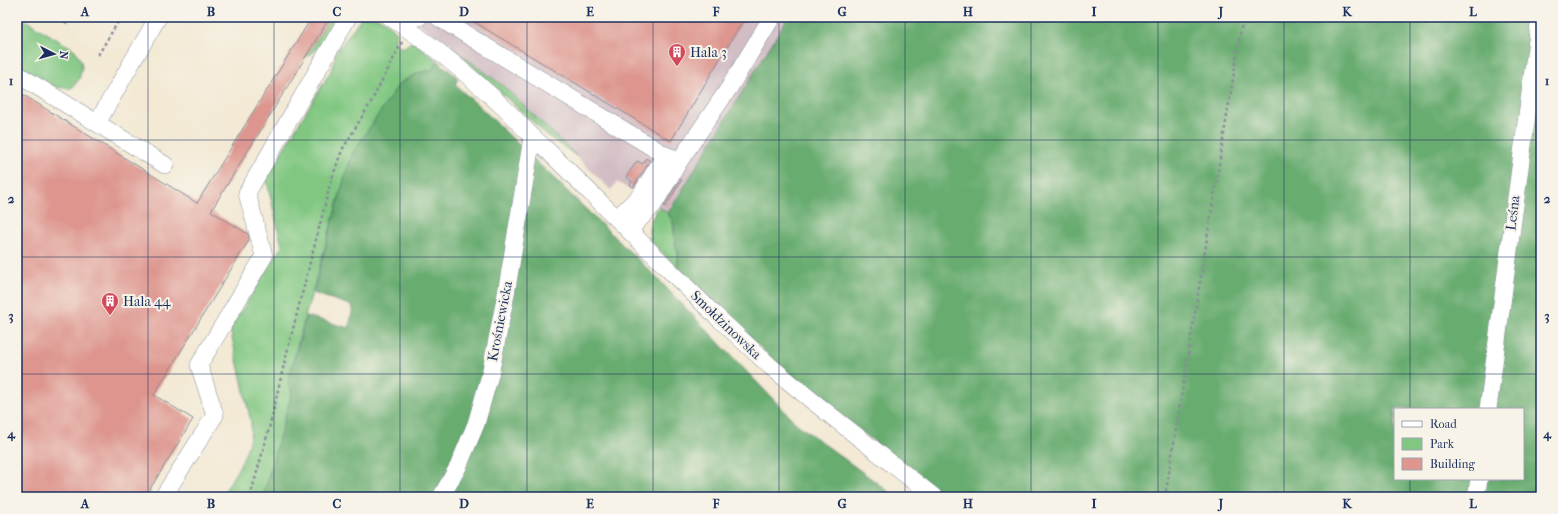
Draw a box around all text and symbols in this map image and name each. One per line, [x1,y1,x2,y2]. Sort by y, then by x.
text: A [80,4,90,19]
text: B [207,4,216,19]
text: C [333,4,342,19]
text: D [459,4,469,19]
text: E [586,4,594,19]
text: F [712,4,720,19]
text: G [837,4,847,19]
text: H [963,4,974,19]
text: I [1091,4,1097,19]
text: J [1217,4,1224,20]
text: K [1342,4,1353,19]
text: L [1469,4,1478,19]
north arrow [34,34,74,74]
building icon: Hala 3 [667,42,687,67]
place label: Hala 3 [690,44,727,61]
text: N [56,50,70,60]
text: 1 [9,73,14,88]
text: 1 [1545,73,1550,88]
text: 2 [8,191,15,206]
text: 2 [1544,191,1551,206]
street label: Leśna [1502,194,1524,232]
street label: Krośniewicka [484,279,516,363]
street label: Smołdzinowska [687,287,765,363]
building icon: Hala 44 [100,291,120,316]
place label: Hala 44 [123,293,171,310]
text: 3 [8,308,14,324]
text: 3 [1544,308,1550,324]
legend [1394,408,1524,480]
text: Road [1430,417,1457,431]
text: 4 [6,426,16,442]
text: 4 [1542,426,1552,442]
text: Park [1430,437,1455,451]
text: Building [1430,457,1475,471]
text: A [80,496,90,511]
text: B [207,496,216,511]
text: C [333,496,342,511]
text: D [459,496,469,511]
text: E [586,496,594,511]
text: F [712,496,720,511]
text: G [837,496,847,511]
text: H [963,496,974,511]
text: I [1091,496,1097,511]
text: J [1217,496,1224,512]
text: K [1342,496,1353,511]
text: L [1469,496,1478,511]

